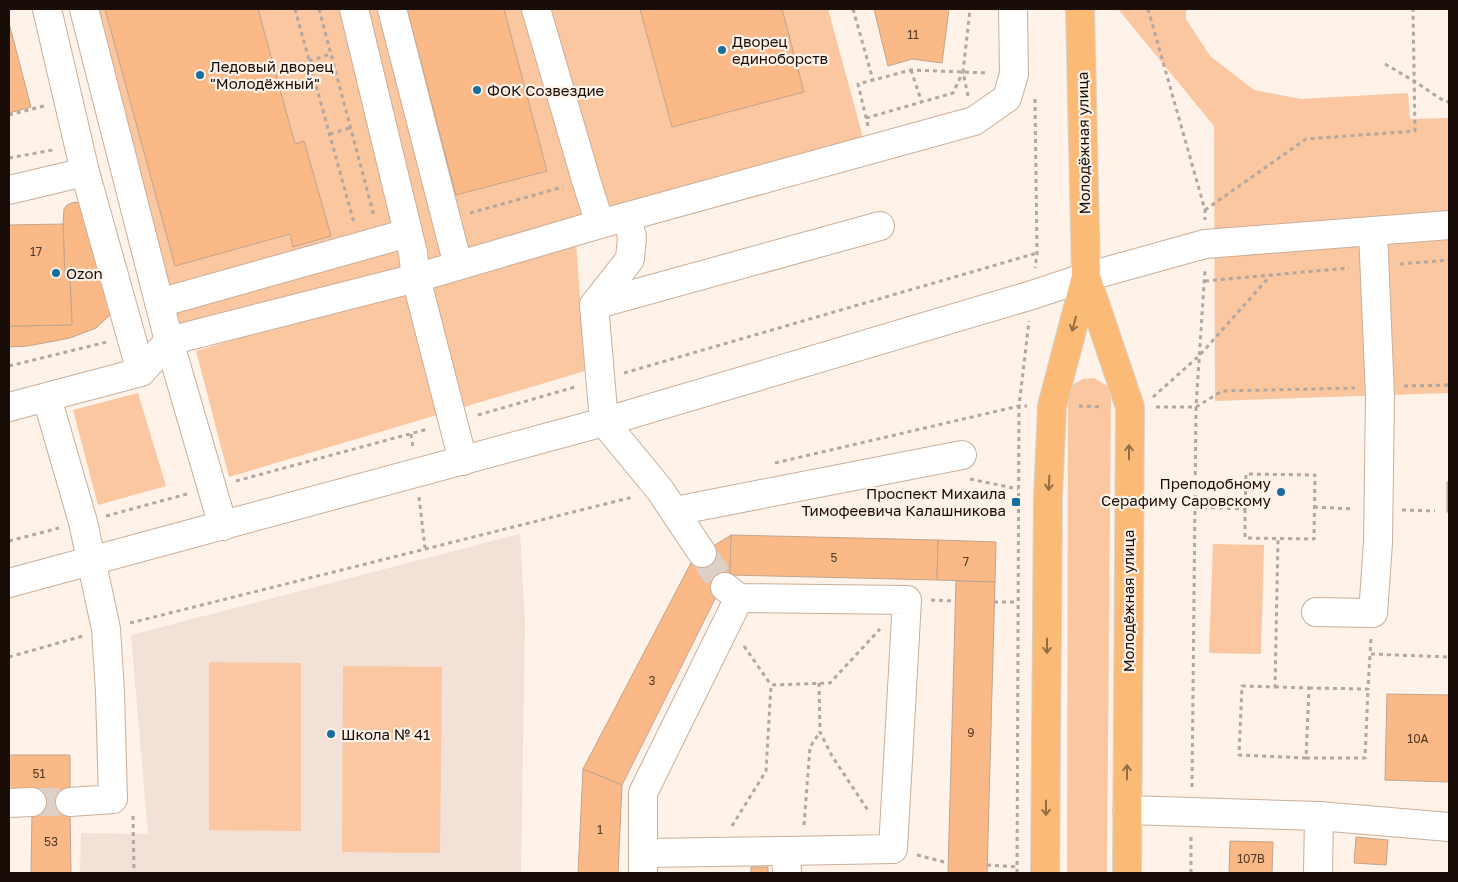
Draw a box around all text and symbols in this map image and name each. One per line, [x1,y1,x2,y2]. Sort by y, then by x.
house number: 11 [907,27,919,42]
place label: Дворец единоборств [732,32,828,67]
marker: Дворец единоборств [716,44,728,56]
place label: Ледовый дворец "Молодёжный" [210,57,333,92]
marker: Ледовый дворец "Молодёжный" [194,69,206,81]
street label: Молодёжная улица [1073,71,1093,215]
place label: ФОК Созвездие [487,81,605,99]
marker: ФОК Созвездие [471,84,483,96]
house number: 17 [30,244,42,259]
place label: Ozon [66,264,103,282]
marker: Ozon [50,267,62,279]
one-way arrow [1068,315,1078,331]
one-way arrow [1124,444,1134,460]
place label: Преподобному Серафиму Саровскому [1101,474,1272,509]
one-way arrow [1044,475,1053,491]
place label: Проспект Михаила Тимофеевича Калашникова [802,484,1006,519]
marker: Преподобному Серафиму Саровскому [1275,486,1287,498]
marker: Проспект Михаила Тимофеевича Калашникова [1010,496,1022,508]
street label: Молодёжная улица [1119,530,1137,672]
house number: 5 [831,550,838,565]
house number: 7 [963,554,969,569]
one-way arrow [1042,638,1052,654]
house number: 3 [648,673,656,688]
place label: Школа № 41 [341,725,430,743]
house number: 9 [967,725,975,740]
marker: Школа № 41 [325,728,337,740]
house number: 10А [1407,731,1429,746]
one-way arrow [1122,764,1132,780]
house number: 51 [33,766,46,781]
one-way arrow [1041,800,1051,816]
house number: 1 [597,822,603,837]
house number: 53 [44,834,58,849]
house number: 107В [1237,851,1265,866]

